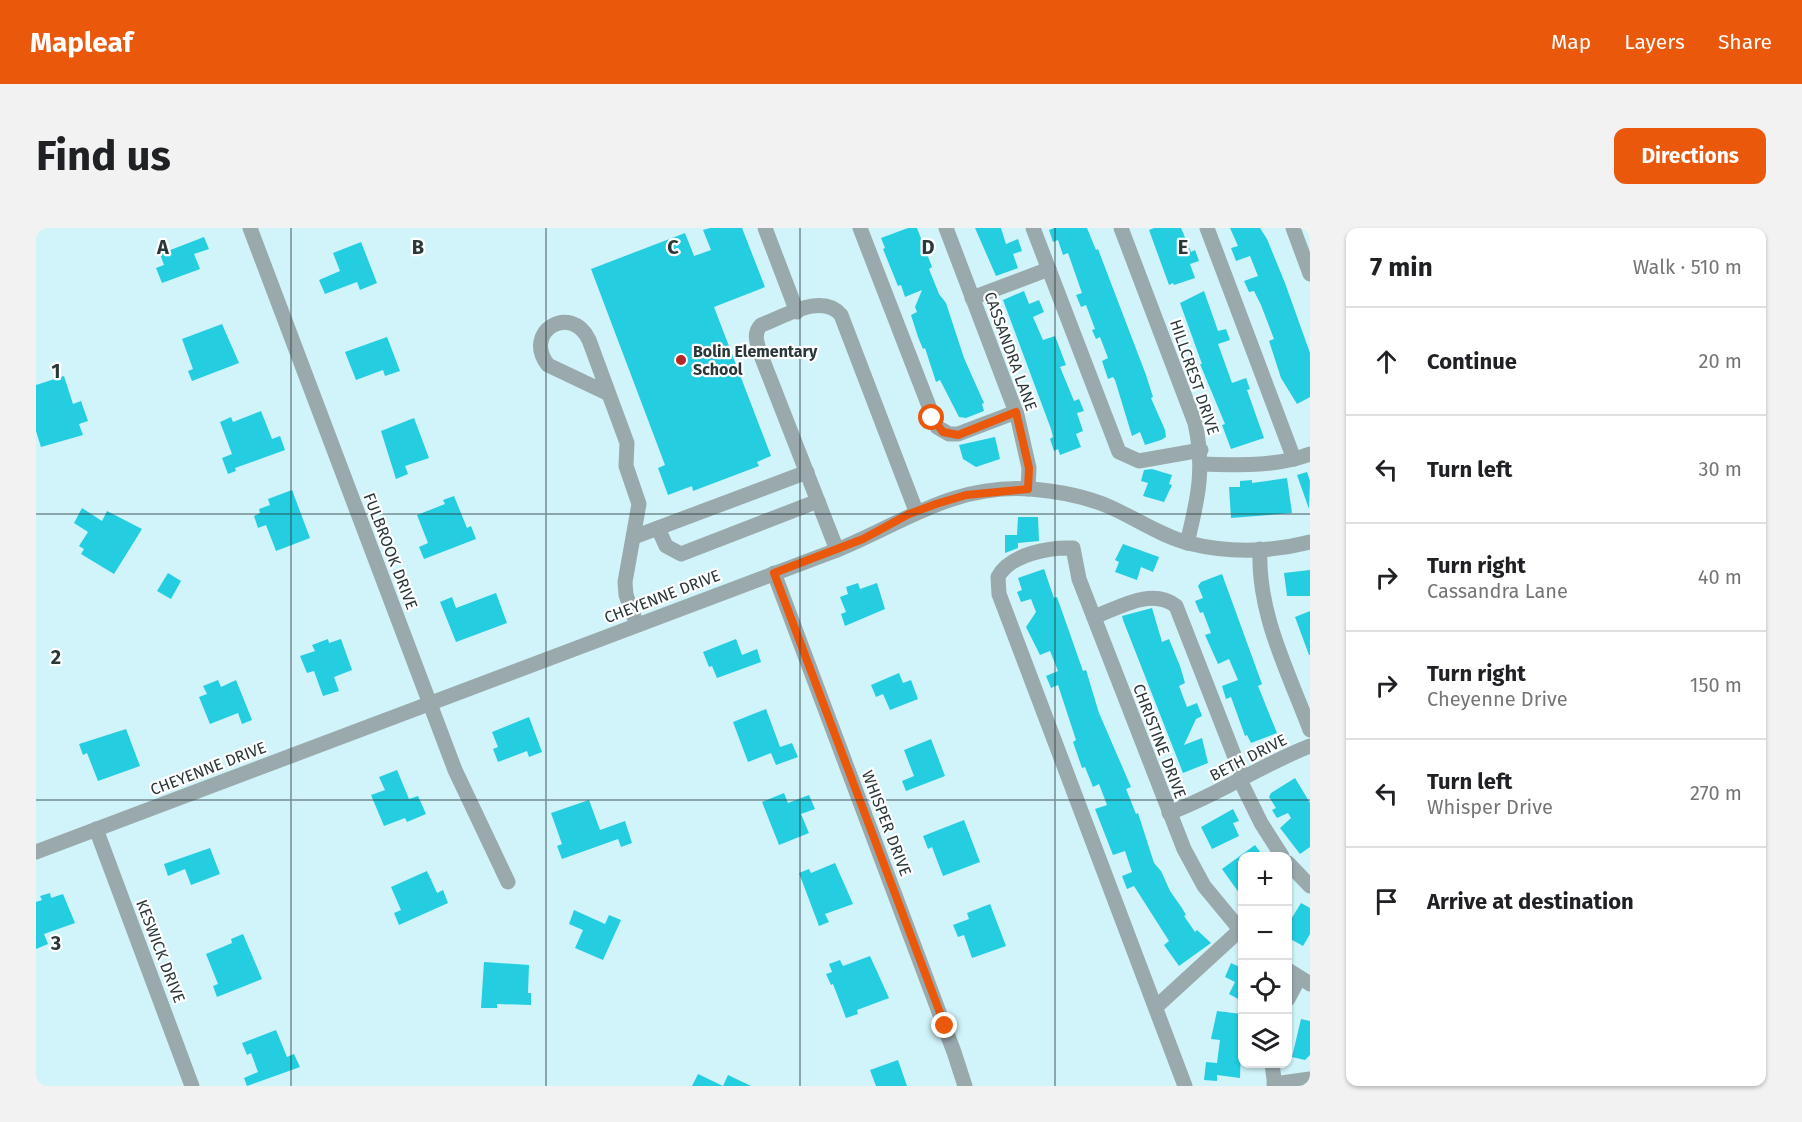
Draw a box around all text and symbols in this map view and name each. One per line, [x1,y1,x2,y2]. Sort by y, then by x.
text: Mapleaf [30,26,133,59]
text: Map [1551,29,1591,55]
text: Layers [1624,29,1685,55]
text: Share [1718,29,1772,55]
button: Directions [1614,128,1766,184]
text: Find us [36,131,171,181]
text: A [156,235,170,259]
text: B [412,235,424,259]
text: C [667,235,679,259]
text: D [921,235,935,259]
text: E [1178,235,1188,259]
text: 7 min [1370,252,1433,283]
text: Walk · 510 m [1633,255,1742,279]
street label: CASSANDRA LANE [980,289,1041,413]
street label: HILLCREST DRIVE [1166,317,1223,437]
place label: Bolin Elementary School [693,342,818,379]
icon: ahead [1370,345,1403,378]
text: Continue [1427,348,1517,375]
text: 20 m [1699,349,1742,373]
marker: Bolin Elementary School [674,353,688,367]
text: 1 [51,359,61,383]
route start [918,404,944,430]
icon: left [1370,453,1403,486]
text: Turn left [1427,456,1512,483]
text: 30 m [1698,457,1742,481]
street label: FULBROOK DRIVE [360,490,422,612]
text: Turn right [1427,552,1526,579]
icon: right [1370,561,1403,594]
text: 40 m [1698,565,1742,589]
street label: CHEYENNE DRIVE [602,566,723,627]
text: Cassandra Lane [1427,579,1568,603]
text: 2 [51,645,61,669]
text: Turn right [1427,660,1526,687]
icon: right [1370,669,1403,702]
text: 150 m [1690,673,1742,697]
street label: CHRISTINE DRIVE [1129,681,1190,801]
text: Cheyenne Drive [1427,687,1568,711]
street label: BETH DRIVE [1207,730,1290,785]
street label: CHEYENNE DRIVE [148,738,269,799]
street label: WHISPER DRIVE [858,768,915,879]
text: Turn left [1427,768,1512,795]
icon: left [1370,777,1403,810]
text: 270 m [1690,781,1742,805]
text: Whisper Drive [1427,795,1553,819]
map controls [1238,852,1292,1068]
button: + [1238,852,1292,906]
icon: arrive [1370,885,1403,918]
text: Arrive at destination [1427,888,1634,915]
street label: KESWICK DRIVE [132,897,189,1006]
button: − [1238,906,1292,960]
text: 3 [50,931,61,955]
button: locate [1238,960,1292,1014]
route end [931,1012,957,1038]
button: layers [1238,1014,1292,1068]

